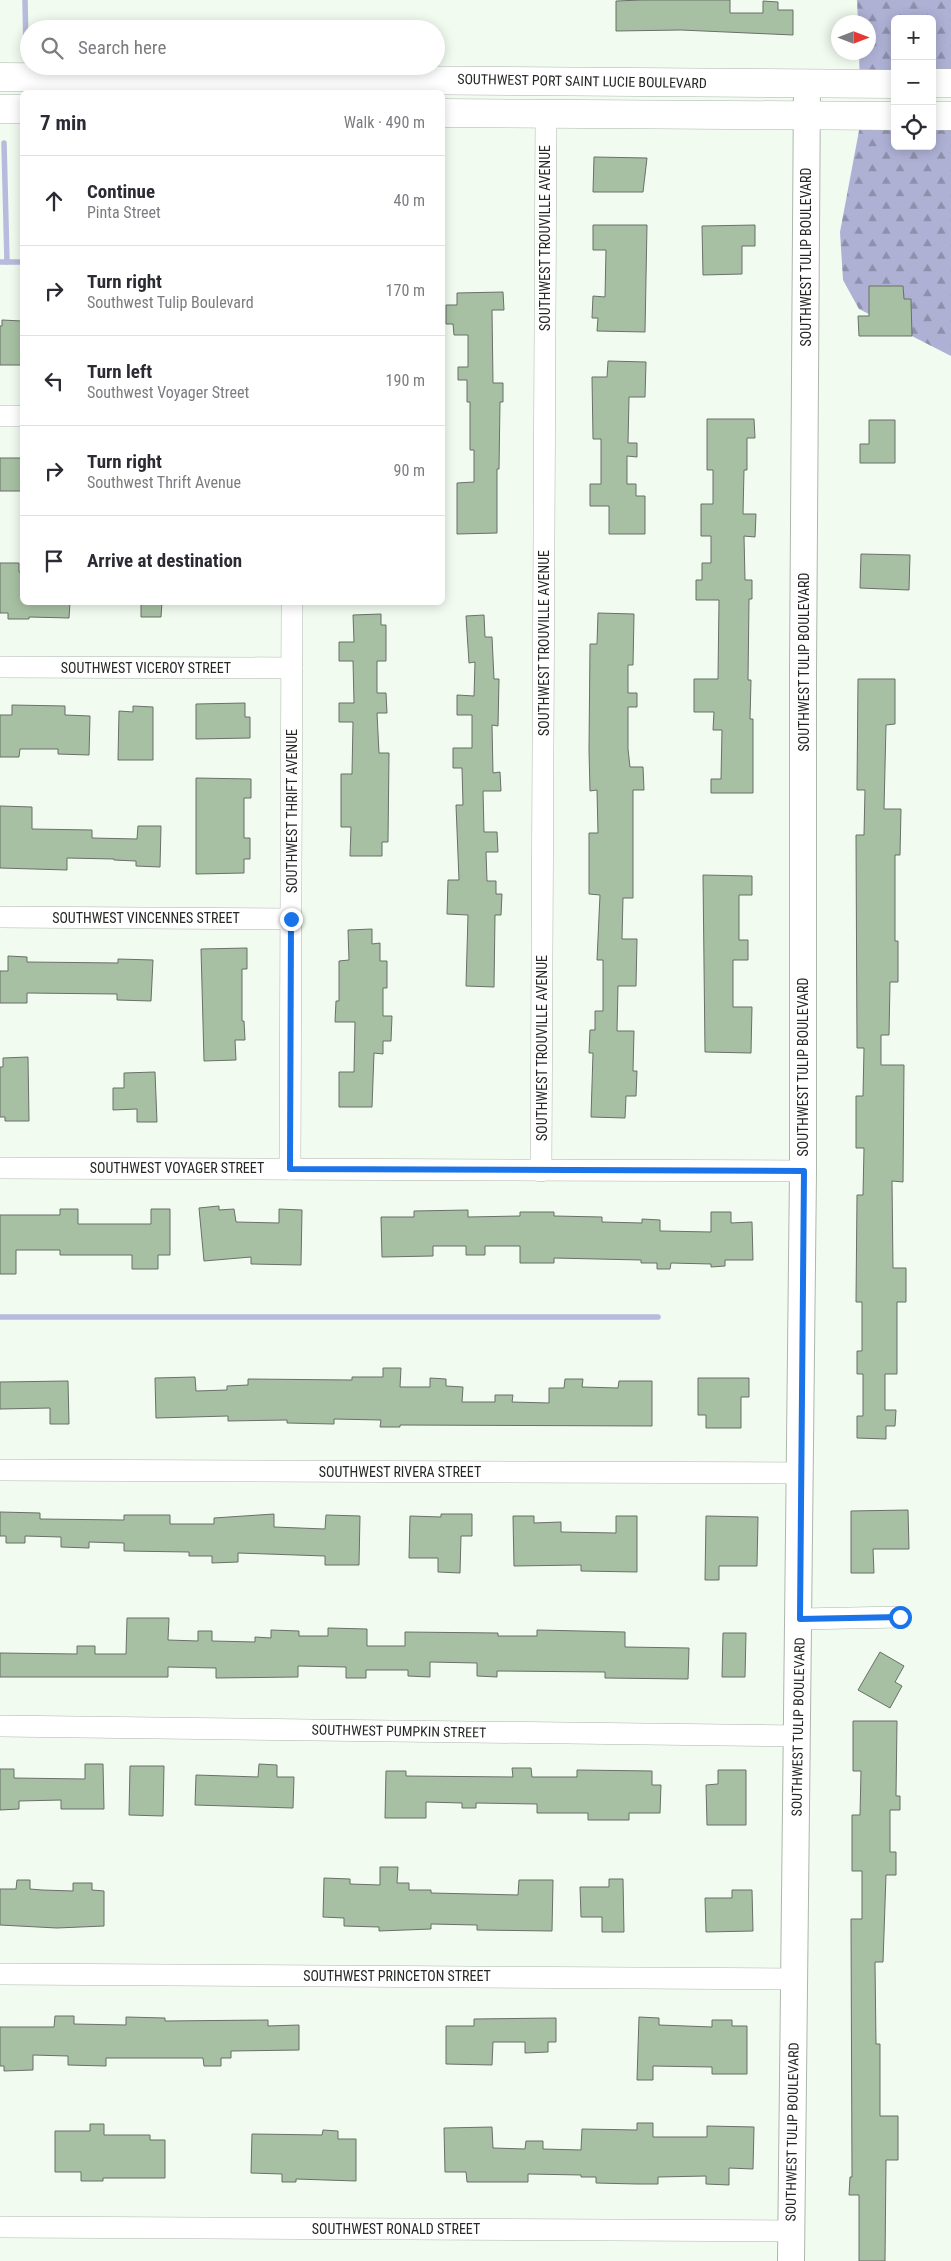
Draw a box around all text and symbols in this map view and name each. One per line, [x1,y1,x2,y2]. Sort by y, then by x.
north arrow [831,15,876,60]
map controls [891,15,936,150]
button: + [891,15,936,60]
search box [20,20,445,75]
icon: search [38,34,66,62]
text: Search here [78,36,166,59]
button: − [891,60,936,105]
street label: SOUTHWEST PORT SAINT LUCIE BOULEVARD [457,71,707,91]
button: locate [891,105,936,150]
text: 7 min [40,111,87,135]
text: Walk · 490 m [344,113,425,132]
street label: SOUTHWEST TROUVILLE AVENUE [537,145,553,331]
street label: SOUTHWEST TULIP BOULEVARD [798,168,814,347]
text: Continue [87,180,155,203]
icon: ahead [40,187,68,215]
text: 40 m [393,191,425,210]
text: Pinta Street [87,203,161,222]
text: Turn right [87,270,162,293]
icon: right [40,277,68,305]
text: 170 m [386,281,425,300]
text: Southwest Tulip Boulevard [87,293,254,312]
text: Turn left [87,360,152,383]
icon: left [40,367,68,395]
text: 190 m [386,371,425,390]
text: Southwest Voyager Street [87,383,249,402]
text: Turn right [87,450,162,473]
icon: right [40,457,68,485]
text: 90 m [393,461,425,480]
text: Southwest Thrift Avenue [87,473,241,492]
icon: arrive [40,547,68,575]
text: Arrive at destination [87,549,242,572]
street label: SOUTHWEST TROUVILLE AVENUE [536,550,552,736]
street label: SOUTHWEST TULIP BOULEVARD [796,573,812,752]
street label: SOUTHWEST VICEROY STREET [61,660,231,676]
street label: SOUTHWEST THRIFT AVENUE [284,729,300,893]
route end [280,908,303,931]
street label: SOUTHWEST VINCENNES STREET [52,910,240,926]
street label: SOUTHWEST TROUVILLE AVENUE [534,955,550,1141]
street label: SOUTHWEST TULIP BOULEVARD [795,978,811,1157]
street label: SOUTHWEST VOYAGER STREET [90,1160,264,1176]
street label: SOUTHWEST RIVERA STREET [319,1464,481,1480]
route start [889,1606,912,1629]
street label: SOUTHWEST TULIP BOULEVARD [788,1637,808,1817]
street label: SOUTHWEST PUMPKIN STREET [311,1721,487,1741]
street label: SOUTHWEST PRINCETON STREET [303,1968,491,1984]
street label: SOUTHWEST TULIP BOULEVARD [782,2042,802,2222]
street label: SOUTHWEST RONALD STREET [312,2221,480,2237]

